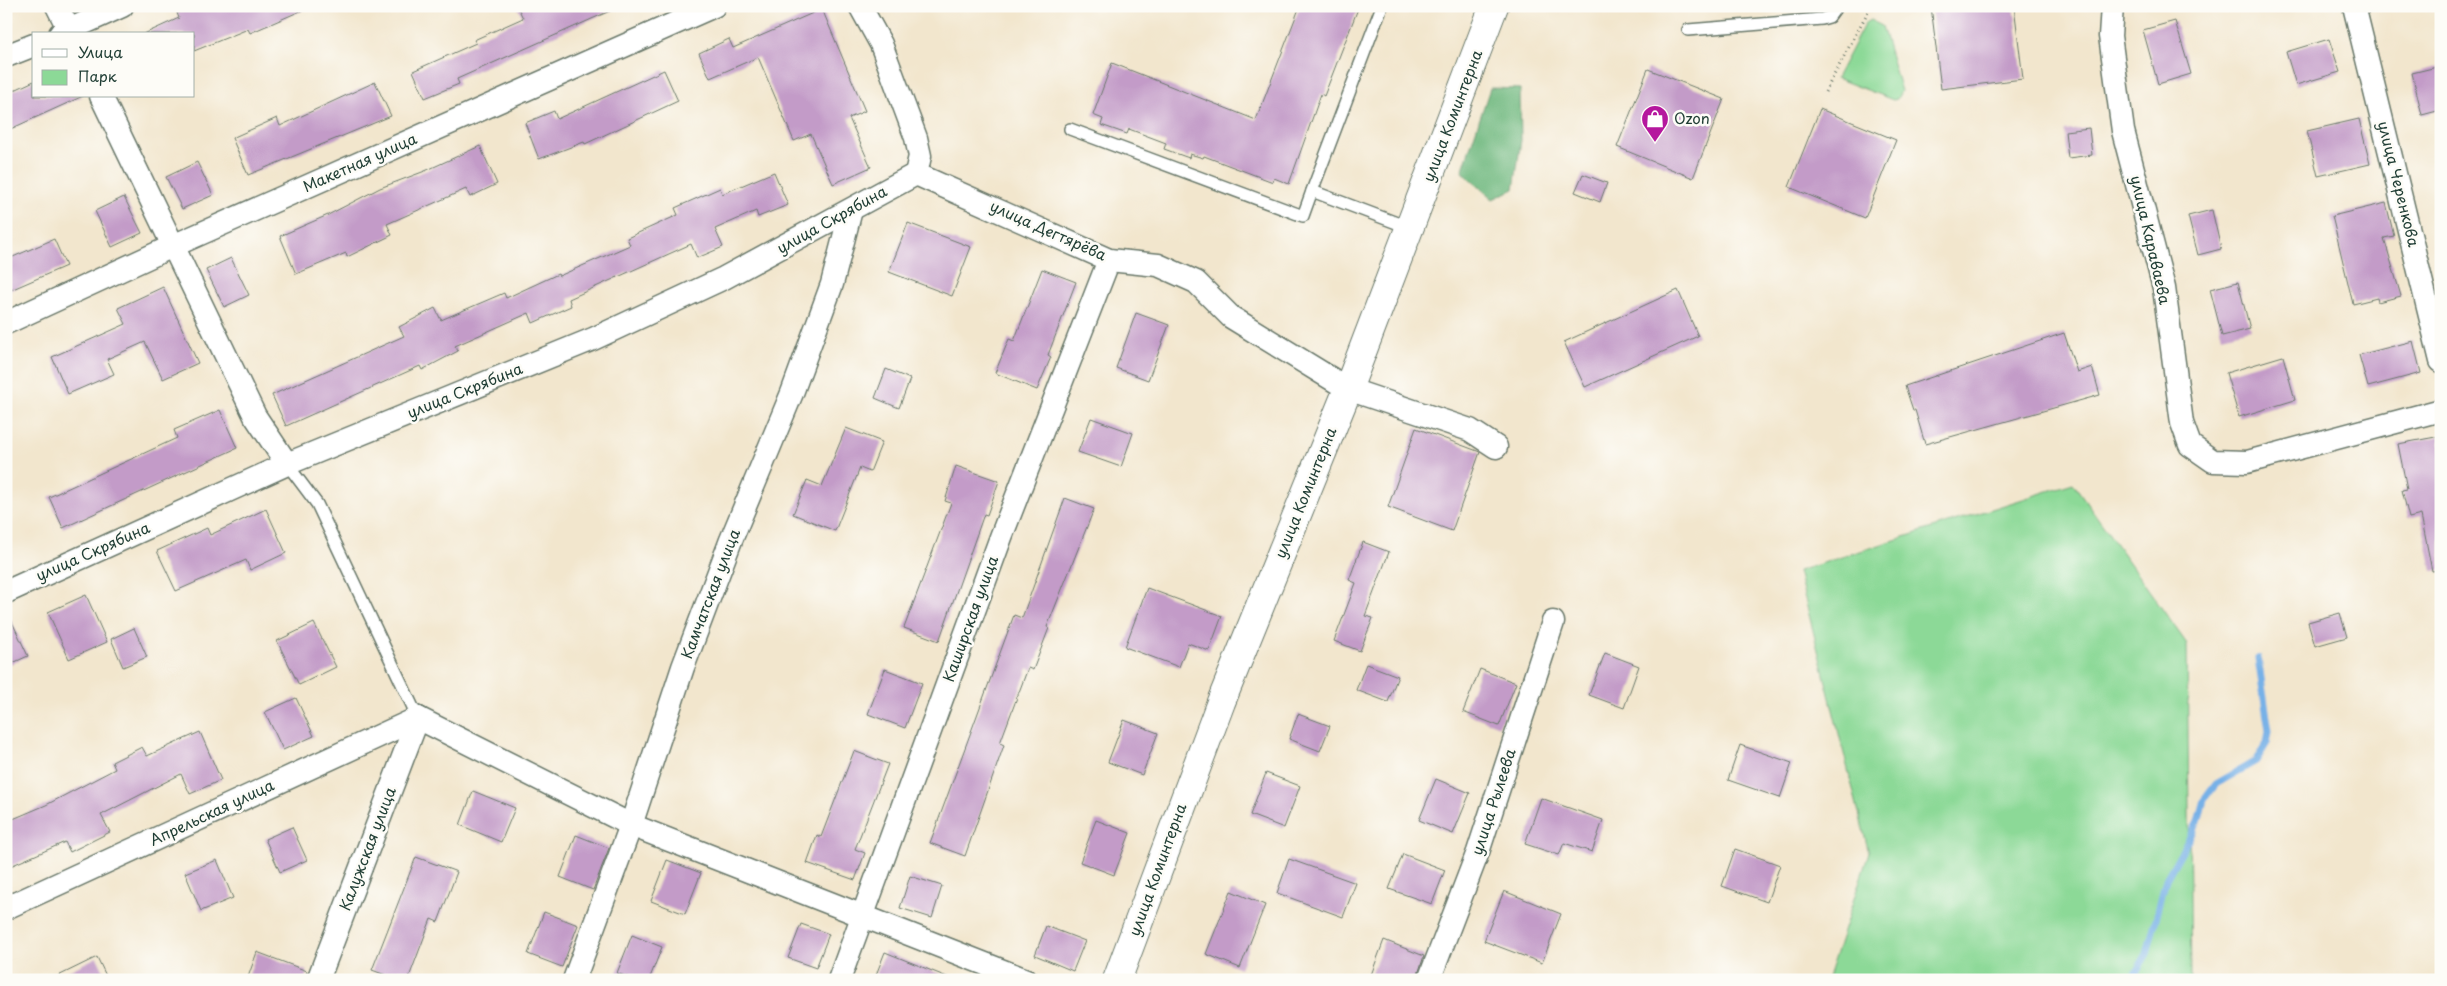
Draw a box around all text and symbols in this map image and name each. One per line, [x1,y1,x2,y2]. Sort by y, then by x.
legend [32,32,195,98]
text: Улица [78,40,123,63]
street label: улица Коминтерна [1416,46,1488,185]
text: Парк [78,64,117,87]
shop icon: Ozon [1640,104,1670,143]
place label: Ozon [1674,106,1710,129]
street label: улица Черенкова [2373,118,2426,250]
street label: Макетная улица [299,126,421,197]
street label: улица Караваева [2125,173,2178,307]
street label: улица Скрябина [772,179,891,259]
street label: улица Дегтярёва [987,194,1111,266]
street label: улица Скрябина [403,356,526,423]
street label: улица Коминтерна [1268,423,1342,561]
street label: улица Скрябина [32,515,154,586]
street label: Камчатская улица [674,525,745,662]
street label: Каширская улица [936,552,1003,685]
street label: улица Рылеева [1464,745,1521,858]
street label: Апрельская улица [145,772,278,851]
street label: Калужская улица [332,783,401,914]
street label: улица Коминтерна [1122,799,1192,939]

